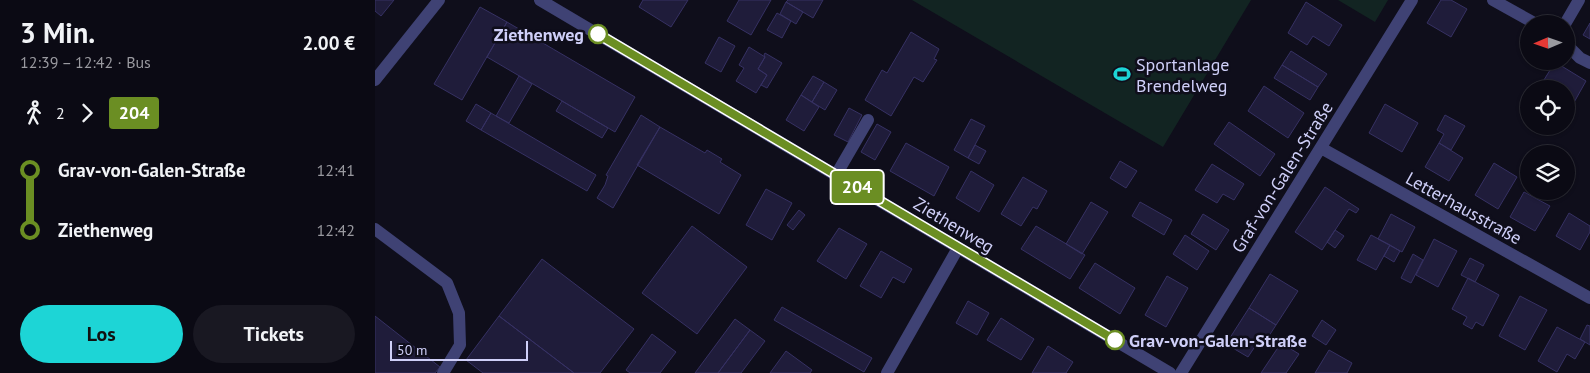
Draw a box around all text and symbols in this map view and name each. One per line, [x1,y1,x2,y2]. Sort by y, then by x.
text: 3 Min. [20,14,95,51]
north arrow [1520,15,1575,70]
map controls [1520,15,1575,200]
place label: Ziethenweg [494,23,584,46]
marker: Ziethenweg [588,24,608,44]
text: 2.00 € [302,31,355,55]
text: 12:39 – 12:42 · Bus [20,52,151,72]
place label: Sportanlage Brendelweg [1136,53,1229,97]
sports icon: Sportanlage Brendelweg [1112,64,1132,84]
button: locate [1520,80,1575,135]
street label: Graf-von-Galen-Straße [1226,97,1338,257]
icon: walk [20,99,48,127]
icon: forward [73,99,101,127]
text: 204 [119,101,149,124]
text: 2 [56,103,65,123]
button: layers [1520,145,1575,200]
text: Grav-von-Galen-Straße [58,158,246,182]
text: 12:41 [317,160,355,180]
street label: Letterhausstraße [1402,167,1526,249]
line badge: 204 [828,171,886,203]
text: 204 [842,175,872,198]
street label: Ziethenweg [909,192,999,258]
text: Ziethenweg [58,218,153,242]
text: 12:42 [317,220,355,240]
button: Los [20,305,183,363]
button: Tickets [193,305,355,363]
place label: Grav-von-Galen-Straße [1129,329,1307,352]
marker: Grav-von-Galen-Straße [1105,330,1125,350]
scale bar [390,338,527,361]
text: 50 m [397,341,427,359]

